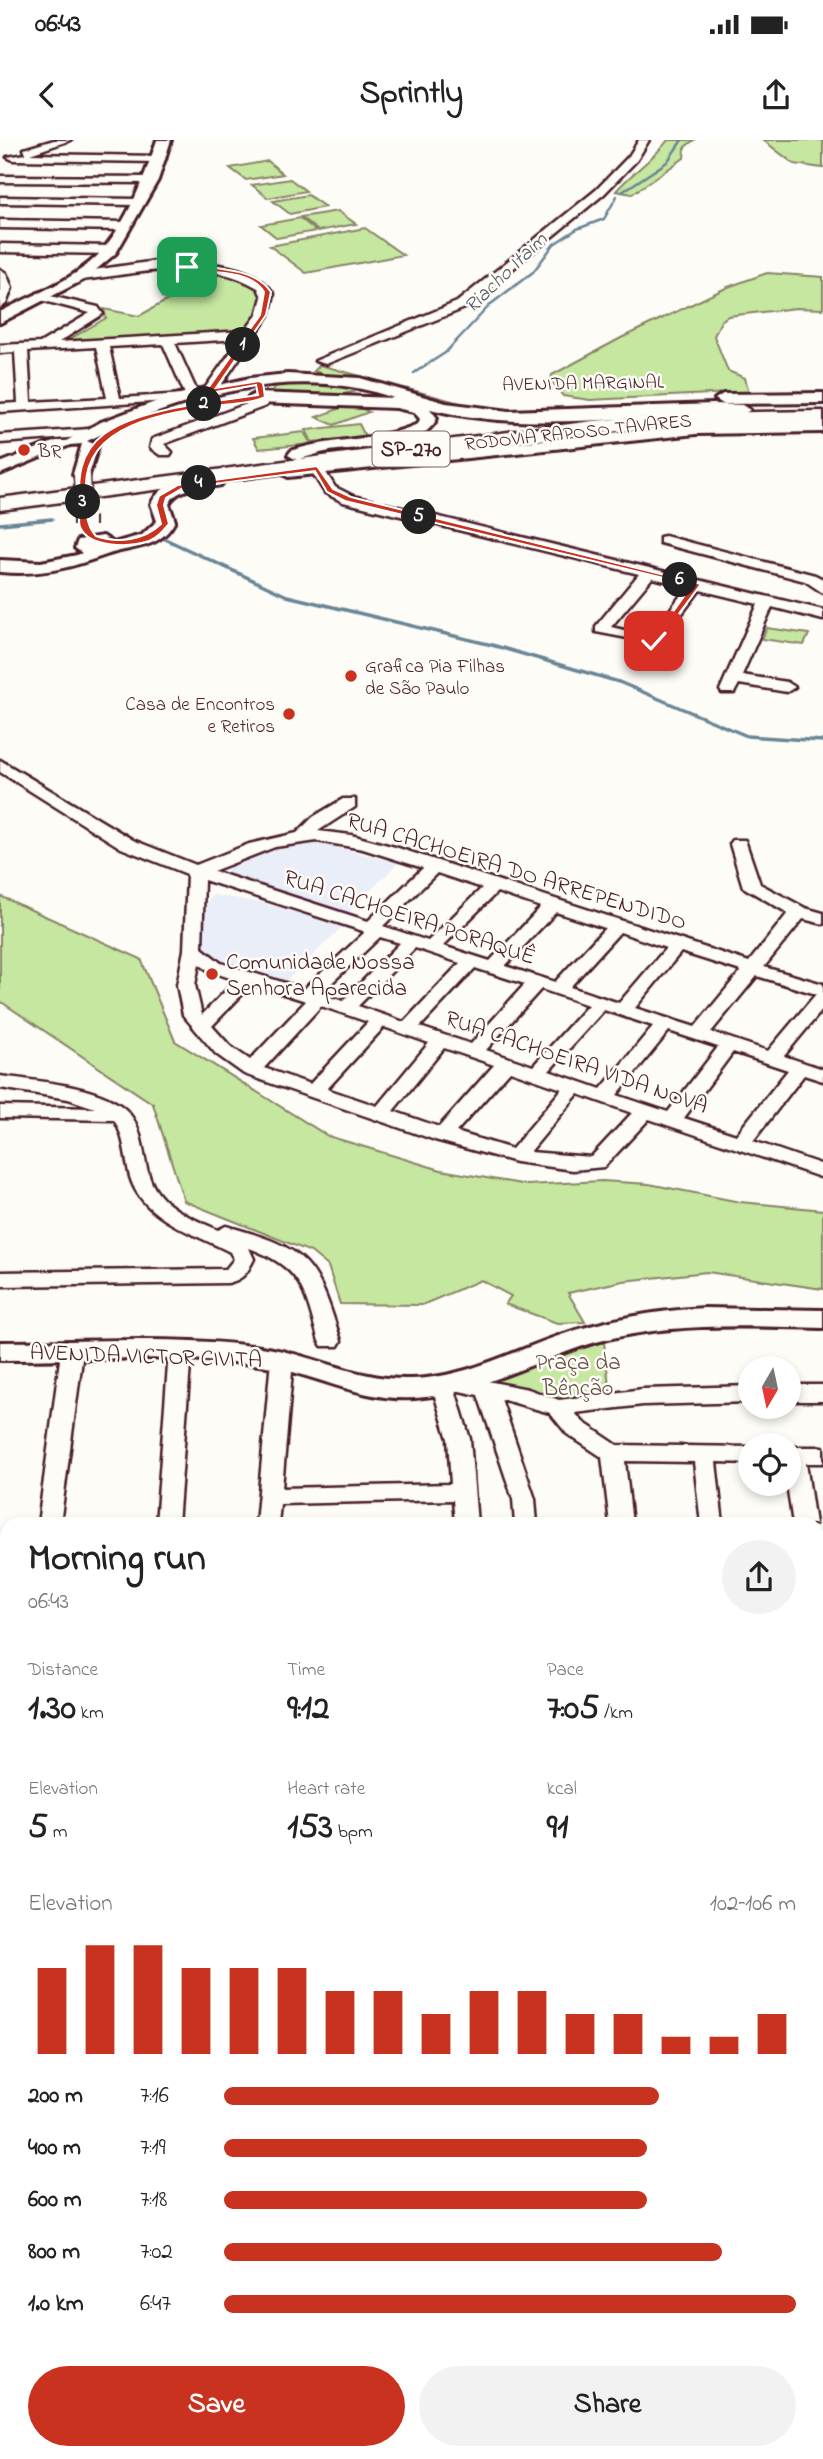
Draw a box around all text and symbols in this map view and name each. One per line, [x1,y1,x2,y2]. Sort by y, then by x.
text: 06:43 [35,6,81,44]
text: Sprintly [360,71,463,118]
icon: back [28,76,66,114]
icon: share [757,76,795,114]
water label: Riacho Itaim [458,225,555,321]
pin [157,237,217,297]
icon: arrive [168,248,206,286]
pin: 1 [226,328,260,362]
text: 1 [239,331,246,358]
street label: AVENIDA MARGINAL [502,370,665,399]
pin: 2 [186,386,222,422]
text: 2 [199,390,208,417]
street label: RODOVIA RAPOSO TAVARES [463,408,693,459]
road number: SP-270 [372,432,450,466]
place label: BR [37,439,62,466]
marker: BR [16,442,32,458]
pin: 4 [182,466,216,500]
text: 4 [195,469,202,496]
pin: 3 [66,484,100,520]
text: 3 [79,488,86,515]
pin: 5 [402,500,436,534]
text: 5 [413,503,424,530]
pin: 6 [662,562,698,598]
text: 6 [675,566,684,593]
pin [624,611,684,671]
icon: check [635,622,673,660]
place label: Grafica Pia Filhas de São Paulo [365,654,505,703]
marker: Grafica Pia Filhas de São Paulo [343,668,359,684]
place label: Casa de Encontros e Retiros [125,692,275,741]
marker: Casa de Encontros e Retiros [281,706,297,722]
street label: RUA CACHOEIRA DO ARREPENDIDO [342,805,690,940]
street label: RUA CACHOEIRA PORAQUÊ [279,862,539,975]
place label: Comunidade Nossa Senhora Aparecida [226,947,415,1006]
marker: Comunidade Nossa Senhora Aparecida [204,966,220,982]
street label: RUA CACHOEIRA VIDA NOVA [440,1003,712,1124]
street label: AVENIDA VICTOR CIVITA [29,1337,263,1378]
park label: Praça da Bênção [535,1347,621,1406]
north arrow [738,1356,802,1419]
map controls [738,1356,801,1496]
button: locate [738,1433,801,1496]
text: Morning run [28,1532,206,1588]
button: share [722,1540,796,1614]
text: 06:43 [28,1586,69,1619]
text: Distance [28,1657,98,1684]
text: Time [287,1657,325,1684]
text: Pace [547,1657,584,1684]
text: 1.30 [28,1684,76,1735]
text: 9:12 [287,1684,329,1735]
text: 7:05 [547,1684,599,1735]
text: km [76,1700,104,1727]
text: /km [599,1700,633,1727]
text: Elevation [28,1776,98,1803]
text: Heart rate [287,1776,365,1803]
text: kcal [547,1776,577,1803]
text: 5 [28,1803,48,1854]
text: 153 [287,1803,333,1854]
text: 91 [547,1803,568,1854]
text: m [48,1819,68,1846]
text: bpm [333,1819,373,1846]
text: Elevation [28,1888,113,1921]
text: 102–106 m [710,1888,796,1921]
text: 200 m [28,2080,83,2113]
text: 7:16 [140,2080,169,2113]
text: 400 m [28,2132,81,2165]
text: 7:19 [140,2132,166,2165]
text: 600 m [28,2184,82,2217]
text: 7:18 [140,2184,167,2217]
text: 800 m [28,2236,80,2269]
text: 7:02 [140,2236,173,2269]
text: 1.0 km [28,2288,84,2321]
text: 6:47 [140,2288,171,2321]
button: Save [28,2366,405,2446]
button: Share [419,2366,796,2446]

